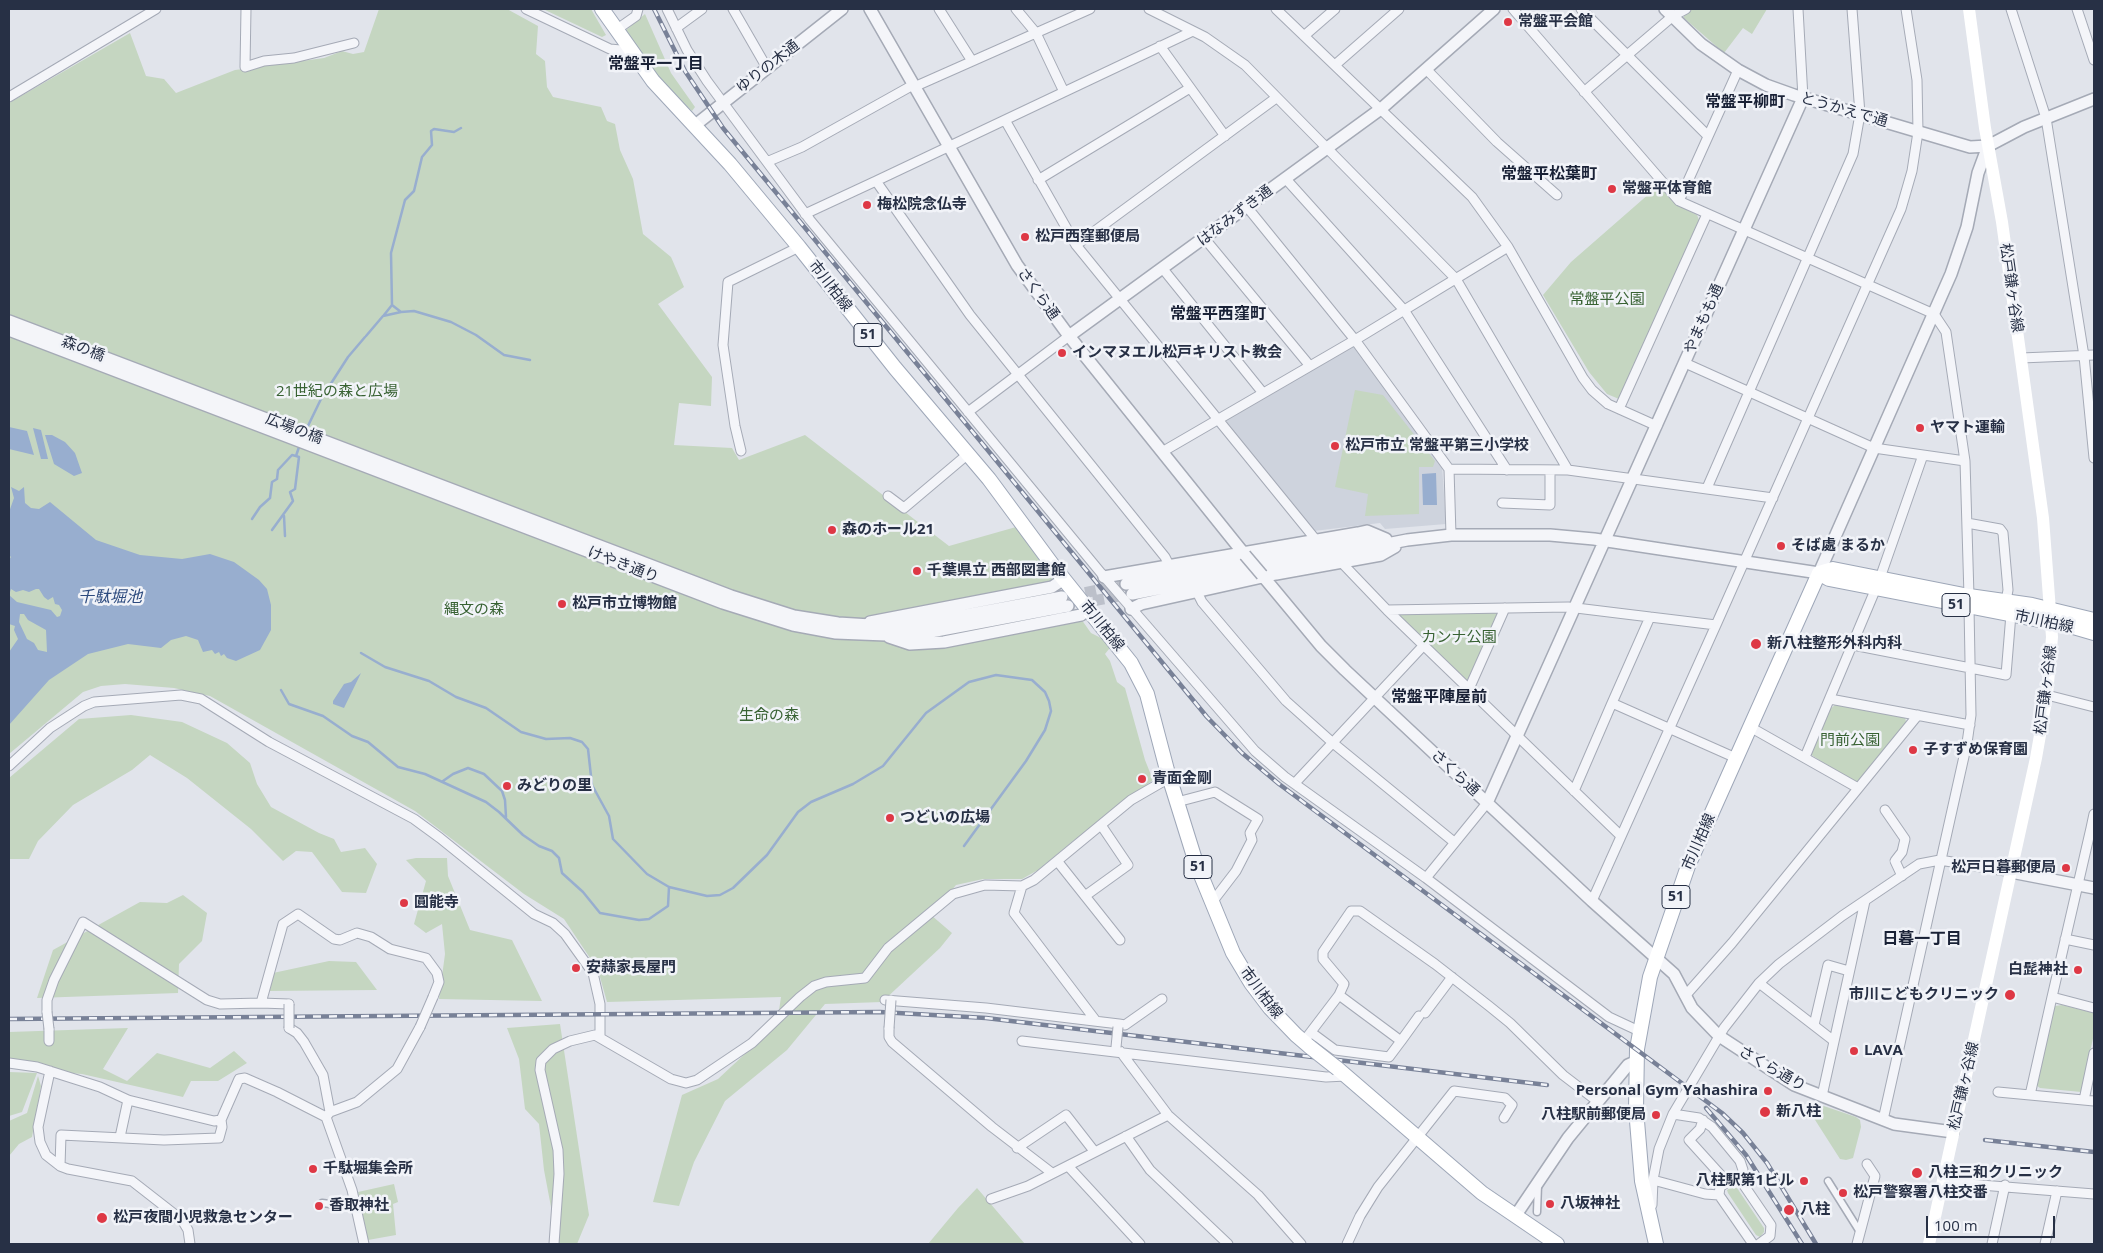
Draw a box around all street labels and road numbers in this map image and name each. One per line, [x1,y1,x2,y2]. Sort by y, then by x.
street label: ゆりの木通 [733,37,803,97]
street label: とうかえで通 [1798,89,1890,131]
street label: はなみずき通 [1194,182,1276,250]
street label: 松戸鎌ヶ谷線 [1996,242,2026,334]
street label: 市川柏線 [804,257,856,315]
street label: さくら通 [1013,264,1063,324]
street label: やまもも通 [1681,281,1727,357]
road number: 51 [854,324,882,346]
street label: 森の橋 [59,333,107,365]
street label: 広場の橋 [263,410,325,448]
street label: けやき通り [585,543,661,587]
road number: 51 [1942,594,1970,616]
street label: 市川柏線 [1076,597,1128,655]
street label: 市川柏線 [2013,607,2075,637]
street label: 松戸鎌ヶ谷線 [2032,644,2060,736]
street label: さくら通 [1427,746,1483,800]
street label: 市川柏線 [1679,811,1719,873]
road number: 51 [1184,856,1212,879]
road number: 51 [1662,886,1690,909]
street label: 市川柏線 [1236,964,1286,1022]
street label: 松戸鎌ヶ谷線 [1945,1040,1983,1132]
street label: さくら通り [1735,1042,1809,1096]

